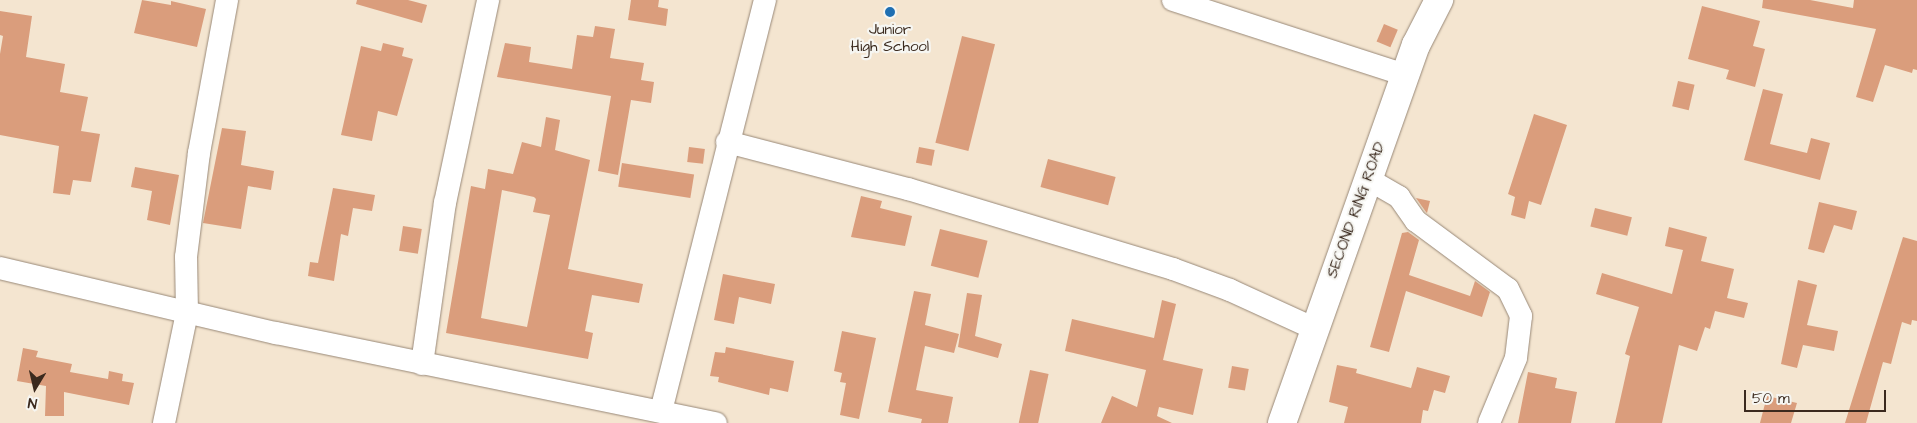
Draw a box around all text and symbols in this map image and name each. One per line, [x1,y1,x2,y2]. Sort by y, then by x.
marker: Junior High School [884,6,896,18]
place label: Junior High School [851,20,929,55]
street label: SECOND RING ROAD [1323,140,1389,280]
north arrow [10,363,60,413]
scale bar [1747,380,1890,412]
text: 50 m [1752,388,1790,409]
text: N [27,392,39,413]

